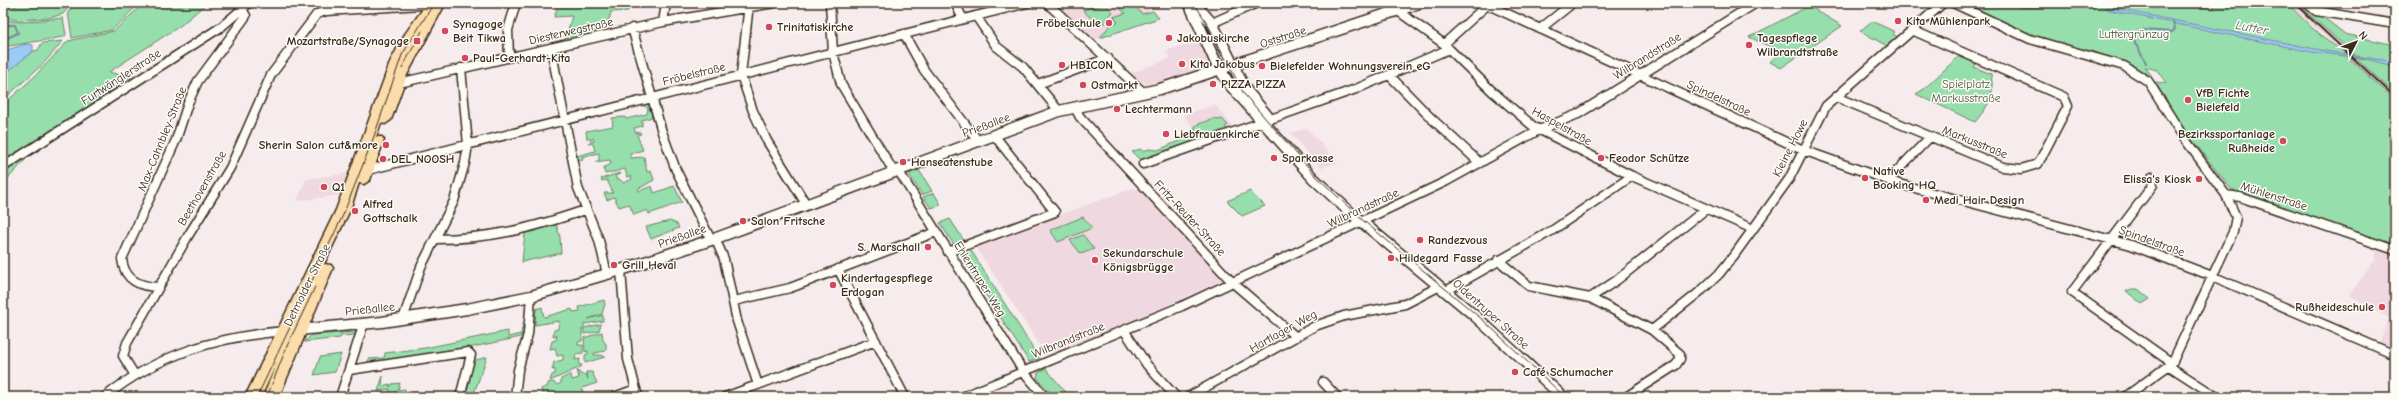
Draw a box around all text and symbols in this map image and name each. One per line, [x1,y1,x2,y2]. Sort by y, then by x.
place label: Kita Mühlenpark [1906,14,1990,28]
street label: Diesterwegstraße [528,15,614,47]
place label: Fröbelschule [1036,16,1101,30]
marker: Kita Mühlenpark [1893,16,1903,26]
place label: Synagoge Beit Tikwa [453,17,506,45]
water label: Lutter [2234,17,2270,38]
marker: Fröbelschule [1104,18,1114,28]
place label: Trinitatiskirche [777,20,853,34]
marker: Trinitatiskirche [764,22,774,32]
north arrow [2336,22,2376,62]
street label: Oststraße [1258,23,1308,51]
marker: Synagoge Beit Tikwa [440,26,450,36]
park label: Luttergrünzug [2099,27,2169,41]
text: N [2356,29,2370,43]
street label: Wilbrandstraße [1610,30,1684,82]
place label: Jakobuskirche [1177,31,1249,45]
place label: Tagespflege Wilbrandtstraße [1757,31,1838,59]
marker: Jakobuskirche [1164,33,1174,43]
place label: Mozartstraße/Synagoge [287,34,409,48]
marker: Mozartstraße/Synagoge [412,36,422,46]
marker: Tagespflege Wilbrandtstraße [1744,40,1754,50]
street label: Furtwänglerstraße [78,46,164,108]
place label: Paul-Gerhardt-Kita [473,51,570,65]
marker: Paul-Gerhardt-Kita [460,53,470,63]
place label: Kita Jakobus [1190,57,1255,71]
place label: HBICON [1070,58,1113,72]
street label: Fröbelstraße [661,59,727,89]
marker: Kita Jakobus [1177,59,1187,69]
place label: Bielefelder Wohnungsverein eG [1270,59,1431,73]
marker: HBICON [1057,60,1067,70]
marker: Bielefelder Wohnungsverein eG [1257,61,1267,71]
place label: P!ZZA P!ZZA [1221,77,1286,91]
street label: Spindelstraße [1685,77,1753,119]
park label: Spielplatz Markusstraße [1931,77,2001,105]
place label: Ostmarkt [1091,78,1139,92]
marker: P!ZZA P!ZZA [1208,79,1218,89]
marker: Ostmarkt [1078,80,1088,90]
street label: Max-Cahnbley-Straße [135,85,189,193]
place label: VfB Fichte Bielefeld [2196,86,2249,114]
marker: VfB Fichte Bielefeld [2183,95,2193,105]
place label: Lechtermann [1125,102,1192,116]
marker: Lechtermann [1112,104,1122,114]
street label: Haspelstraße [1530,104,1594,148]
street label: Prießallee [960,110,1012,140]
street label: Kleine Howe [1770,117,1810,179]
street label: Markusstraße [1940,123,2010,161]
place label: Liebfrauenkirche [1174,127,1259,141]
place label: Bezirkssportanlage Rußheide [2178,127,2275,155]
marker: Liebfrauenkirche [1161,129,1171,139]
marker: Bezirkssportanlage Rußheide [2278,136,2288,146]
place label: Sherin Salon cut&more [259,138,378,152]
marker: Sherin Salon cut&more [381,140,391,150]
street label: Beethovenstraße [175,148,229,228]
place label: Sparkasse [1282,151,1334,165]
place label: Feodor Schütze [1609,151,1689,165]
place label: DEL NOOSH [391,152,454,166]
marker: Sparkasse [1269,153,1279,163]
marker: Feodor Schütze [1596,153,1606,163]
marker: DEL NOOSH [378,154,388,164]
place label: Hanseatenstube [911,155,993,169]
marker: Hanseatenstube [898,157,908,167]
place label: Native Booking HQ [1873,164,1936,192]
place label: Elissa's Kiosk [2123,172,2191,186]
marker: Native Booking HQ [1860,173,1870,183]
marker: Elissa's Kiosk [2194,174,2204,184]
street label: Fritz-Reuter-Straße [1151,177,1229,259]
street label: Mühlenstraße [2239,179,2309,213]
place label: Q1 [332,180,345,194]
marker: Q1 [319,182,329,192]
street label: Wilbrandstraße [1325,185,1401,231]
place label: Medi Hair Design [1934,193,2024,207]
marker: Medi Hair Design [1921,195,1931,205]
place label: Alfred Gottschalk [363,197,418,225]
marker: Alfred Gottschalk [350,206,360,216]
place label: Salon Fritsche [751,214,825,228]
marker: Salon Fritsche [738,216,748,226]
street label: Prießallee [656,221,708,251]
street label: Spindelstraße [2117,223,2187,259]
place label: Randezvous [1428,233,1487,247]
marker: Randezvous [1415,235,1425,245]
street label: Ehlentruper Weg [951,239,1009,319]
place label: S. Marschall [858,240,920,254]
street label: Detmolder Straße [281,241,333,329]
marker: S. Marschall [923,242,933,252]
place label: Sekundarschule Königsbrügge [1103,246,1183,274]
place label: Hildegard Fasse [1399,251,1482,265]
marker: Hildegard Fasse [1386,253,1396,263]
marker: Sekundarschule Königsbrügge [1090,255,1100,265]
place label: Grill Heval [622,258,676,272]
marker: Grill Heval [609,260,619,270]
place label: Kindertagespflege Erdogan [841,271,933,299]
street label: Oldentruper Straße [1450,276,1532,352]
marker: Kindertagespflege Erdogan [828,280,838,290]
street label: Prießallee [344,299,396,319]
place label: Rußheideschule [2295,300,2374,314]
marker: Rußheideschule [2377,302,2387,312]
street label: Hartlager Weg [1247,307,1319,355]
street label: Wilbrandstraße [1030,319,1106,361]
place label: Café Schumacher [1523,365,1613,379]
marker: Café Schumacher [1510,367,1520,377]

